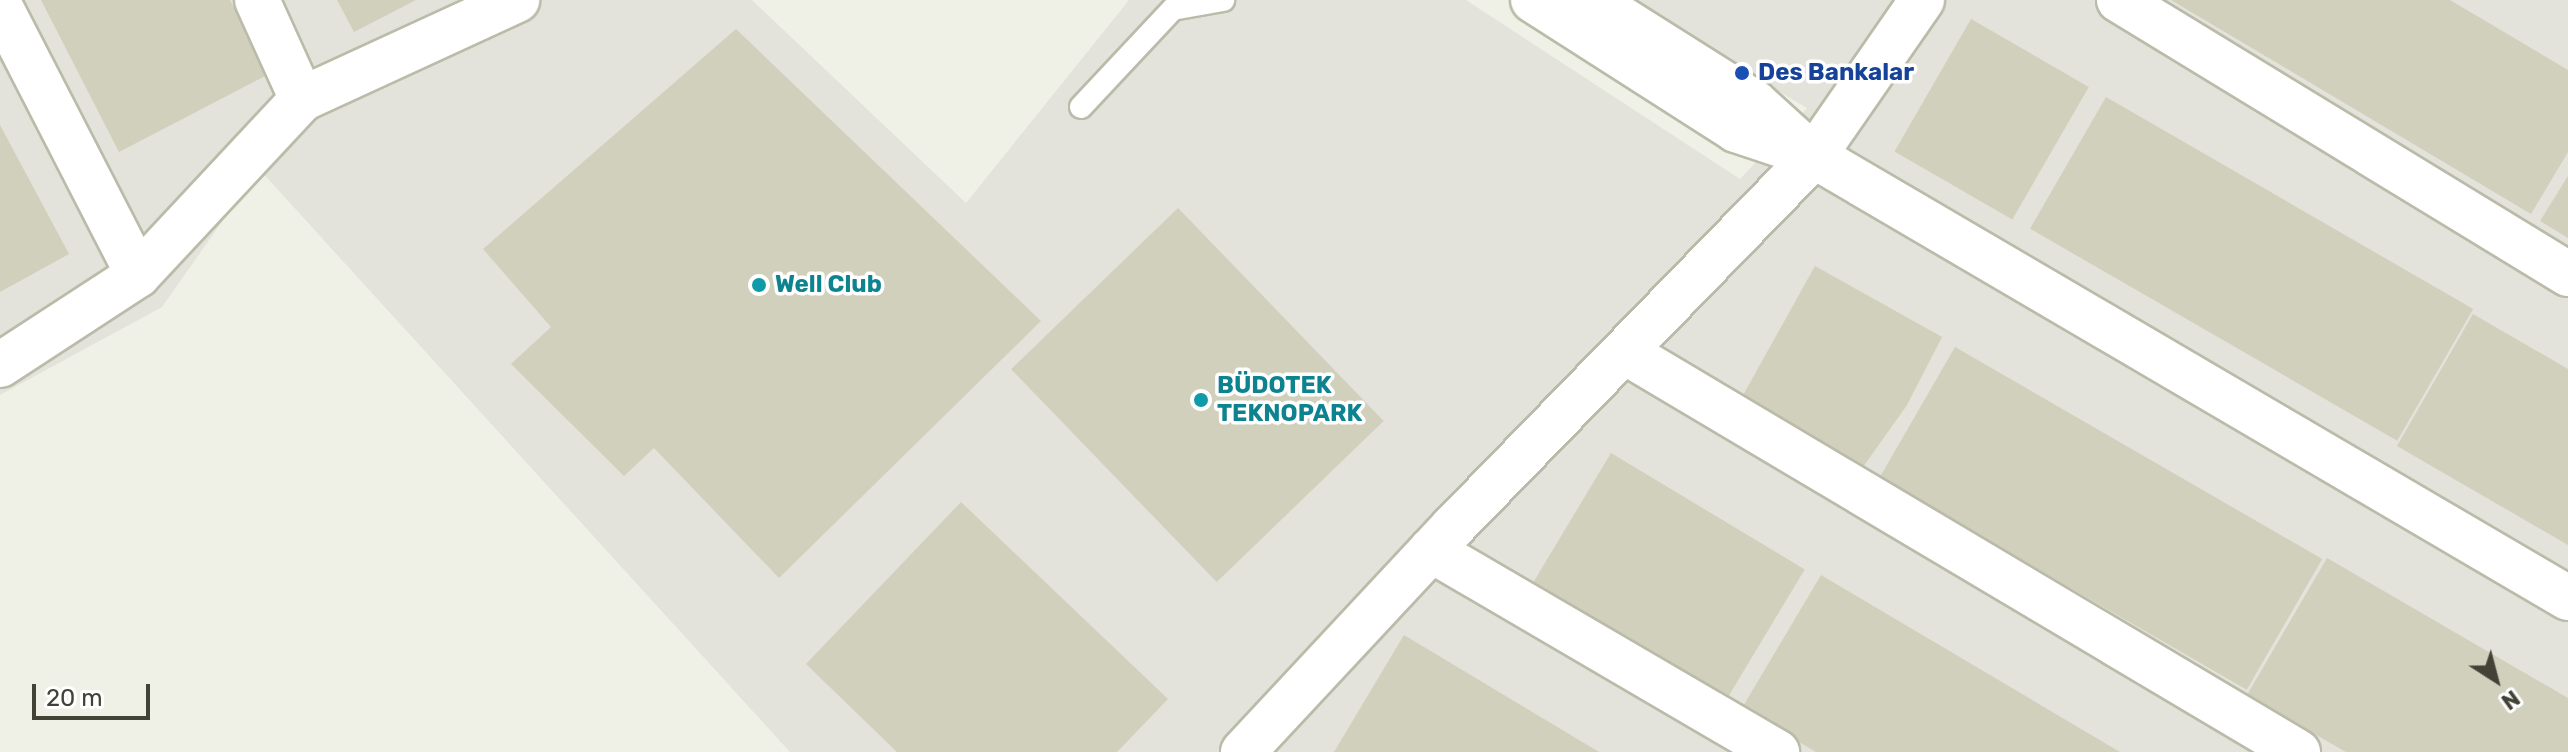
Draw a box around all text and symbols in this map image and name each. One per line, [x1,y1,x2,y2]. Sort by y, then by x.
place label: Des Bankalar [1758,59,1914,87]
marker: Des Bankalar [1733,64,1751,82]
place label: Well Club [775,271,882,299]
marker: Well Club [750,276,768,294]
place label: BÜDOTEK TEKNOPARK [1217,372,1362,428]
marker: BÜDOTEK TEKNOPARK [1192,391,1210,409]
north arrow [2456,640,2536,720]
scale bar [36,668,154,718]
text: 20 m [46,684,103,712]
text: N [2496,684,2525,715]

